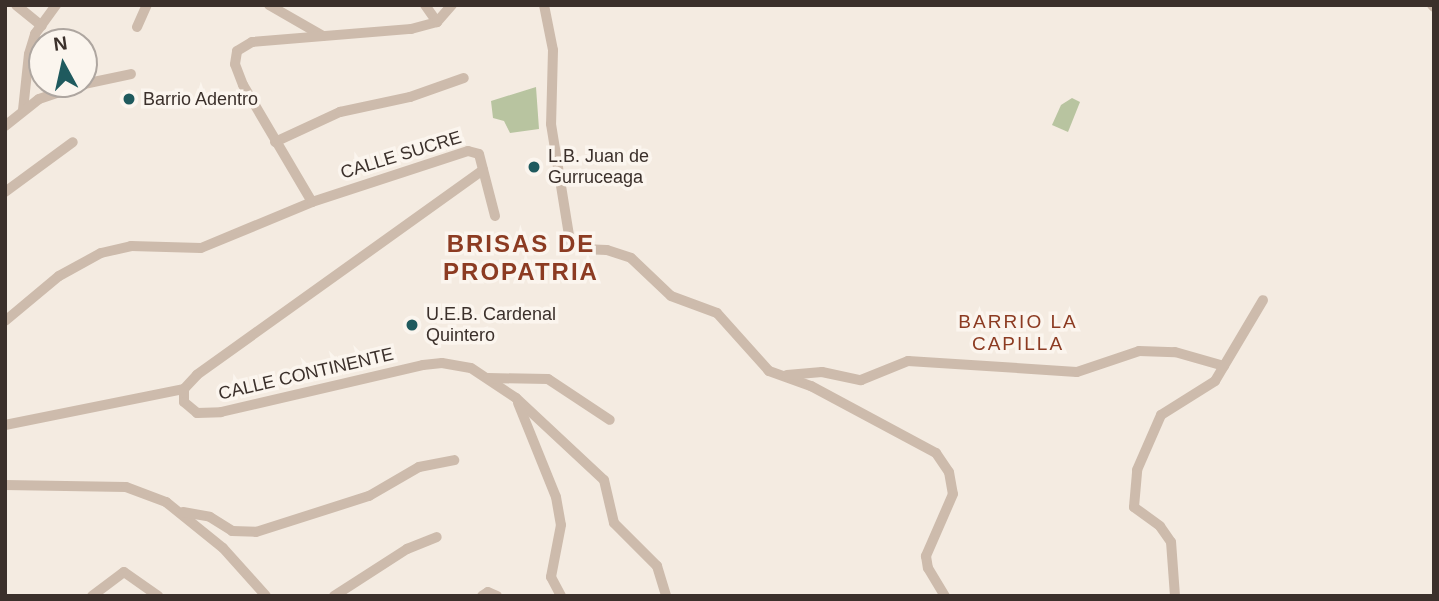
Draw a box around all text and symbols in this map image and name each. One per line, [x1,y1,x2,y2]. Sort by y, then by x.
north arrow [28,28,98,98]
text: N [52,32,69,55]
place label: Barrio Adentro [143,88,259,110]
marker: Barrio Adentro [121,91,137,107]
street label: CALLE SUCRE [338,126,464,184]
place label: L.B. Juan de Gurruceaga [548,146,649,188]
marker: L.B. Juan de Gurruceaga [526,159,542,175]
district label: BRISAS DE PROPATRIA [444,230,598,286]
place label: U.E.B. Cardenal Quintero [426,304,556,346]
district label: BARRIO LA CAPILLA [959,311,1077,355]
marker: U.E.B. Cardenal Quintero [404,317,420,333]
street label: CALLE CONTINENTE [216,343,396,405]

